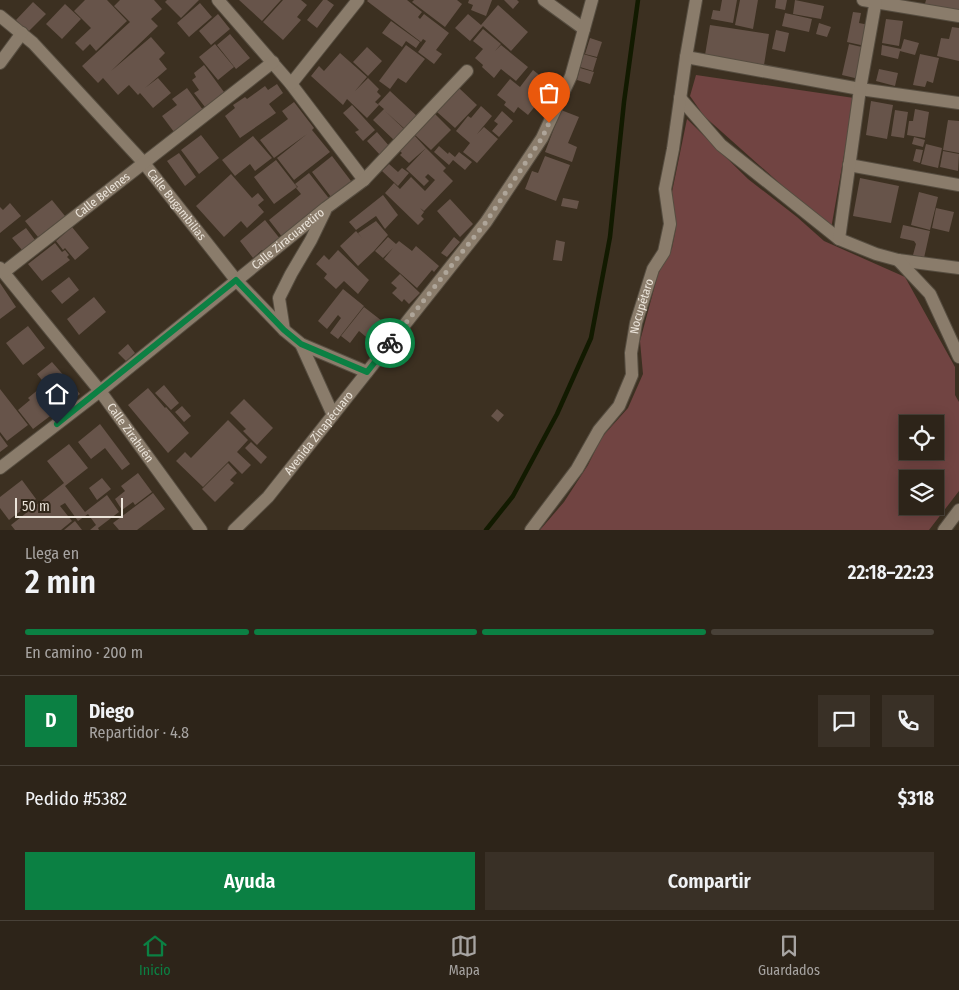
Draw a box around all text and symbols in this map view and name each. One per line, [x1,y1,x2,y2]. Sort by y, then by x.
pin [528,72,570,123]
icon: bag [535,79,563,107]
street label: Calle Bugambilias [144,166,209,243]
street label: Calle Belenes [72,169,133,221]
street label: Calle Ziracuaretiro [249,205,327,272]
street label: Nocupétaro [627,277,657,335]
courier [365,318,415,368]
icon: bike [376,329,404,357]
pin [36,373,78,424]
icon: home [43,380,71,408]
street label: Avenida Zinapécuaro [281,388,356,478]
street label: Calle Zirahuén [104,400,157,465]
map controls [899,415,944,515]
button: locate [899,415,944,460]
button: layers [899,470,944,515]
scale bar [15,495,122,518]
text: 50 m [22,498,50,515]
text: Llega en [25,544,79,563]
text: 22:18–22:23 [848,561,934,584]
text: 2 min [25,563,96,601]
text: En camino · 200 m [25,643,143,662]
button: chat [818,695,870,747]
button: phone [882,695,934,747]
text: Diego [89,700,134,723]
text: D [45,709,57,732]
text: Repartidor · 4.8 [89,723,189,742]
text: Pedido #5382 [25,787,127,810]
text: $318 [898,787,934,810]
button: Ayuda [25,852,475,910]
button: Compartir [485,852,934,910]
tab: Inicio [139,932,171,979]
tab: Mapa [449,932,480,979]
tab: Guardados [758,932,820,979]

